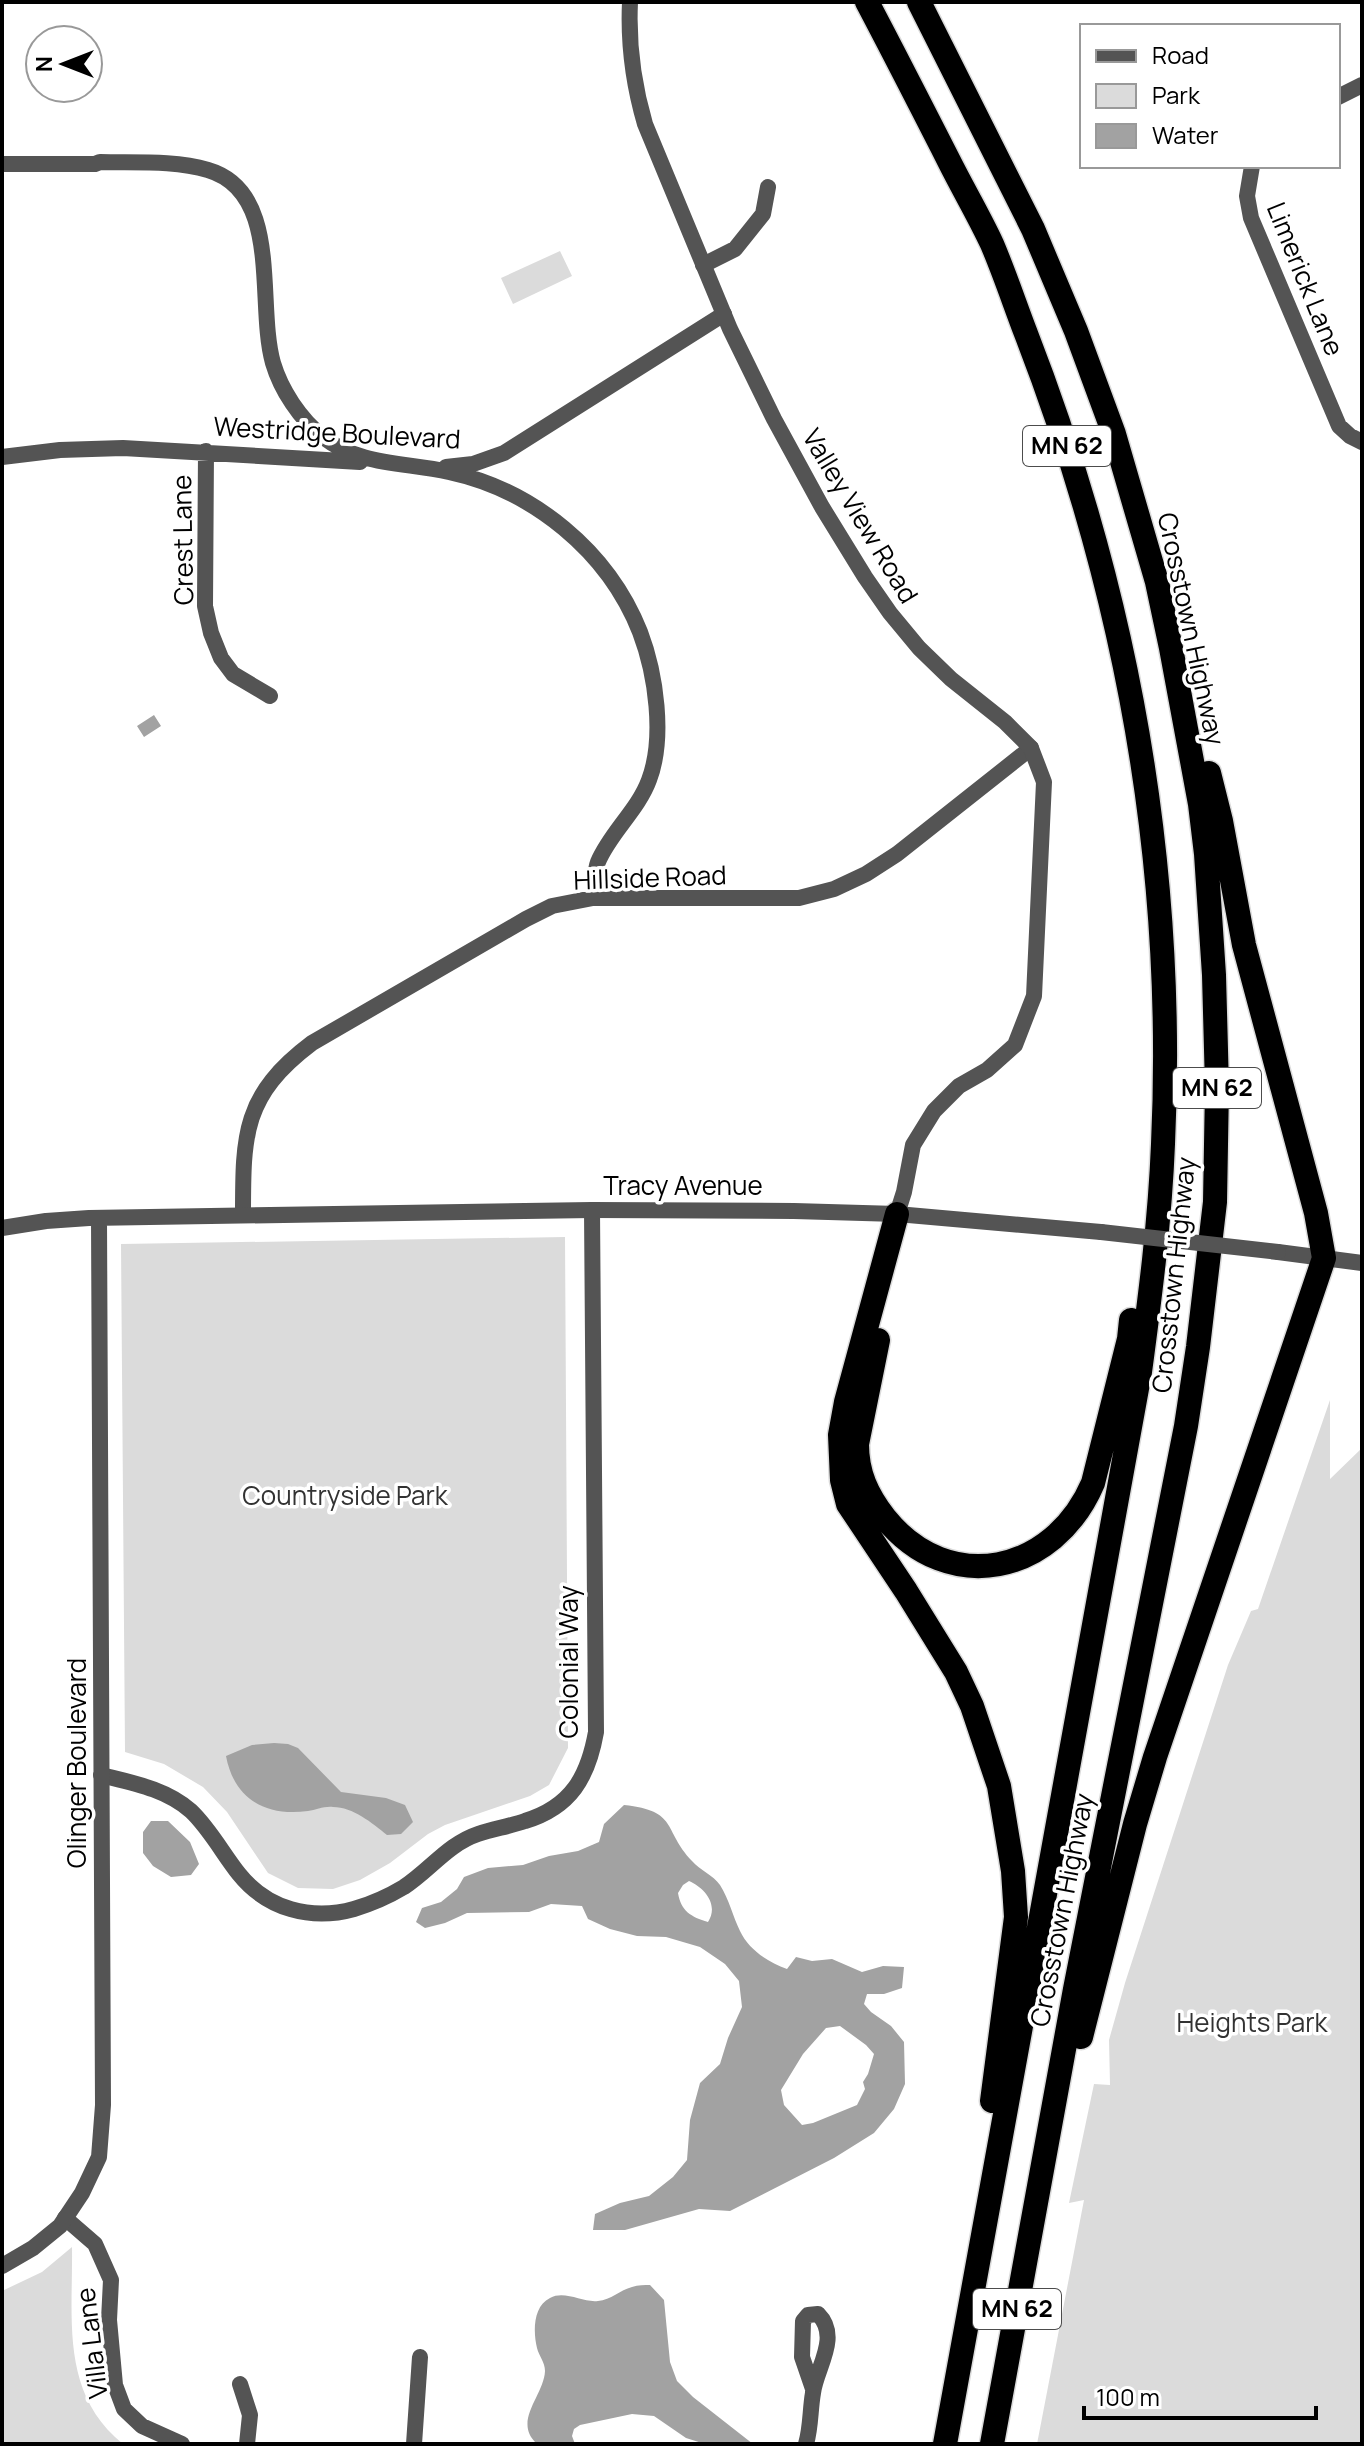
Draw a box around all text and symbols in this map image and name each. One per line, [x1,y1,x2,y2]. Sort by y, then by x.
north arrow [24,24,104,104]
legend [1080,24,1340,168]
text: Road [1152,38,1209,71]
text: N [29,56,59,72]
text: Park [1152,78,1201,111]
text: Water [1152,118,1219,151]
street label: Limerick Lane [1259,196,1353,361]
street label: Westridge Boulevard [212,408,462,456]
street label: Valley View Road [795,422,927,609]
road number: MN 62 [1023,426,1111,466]
street label: Crest Lane [163,474,201,606]
street label: Crosstown Highway [1150,509,1234,749]
street label: Hillside Road [573,856,727,898]
road number: MN 62 [1173,1068,1261,1108]
street label: Crosstown Highway [1143,1155,1203,1395]
street label: Tracy Avenue [603,1167,763,1203]
park label: Countryside Park [242,1477,449,1513]
street label: Colonial Way [550,1585,586,1739]
street label: Olinger Boulevard [58,1658,94,1868]
street label: Crosstown Highway [1021,1790,1101,2030]
park label: Heights Park [1177,2004,1329,2040]
street label: Villa Lane [66,2286,116,2401]
road number: MN 62 [973,2289,1061,2329]
scale bar [1084,2370,1316,2420]
text: 100 m [1096,2380,1160,2413]

